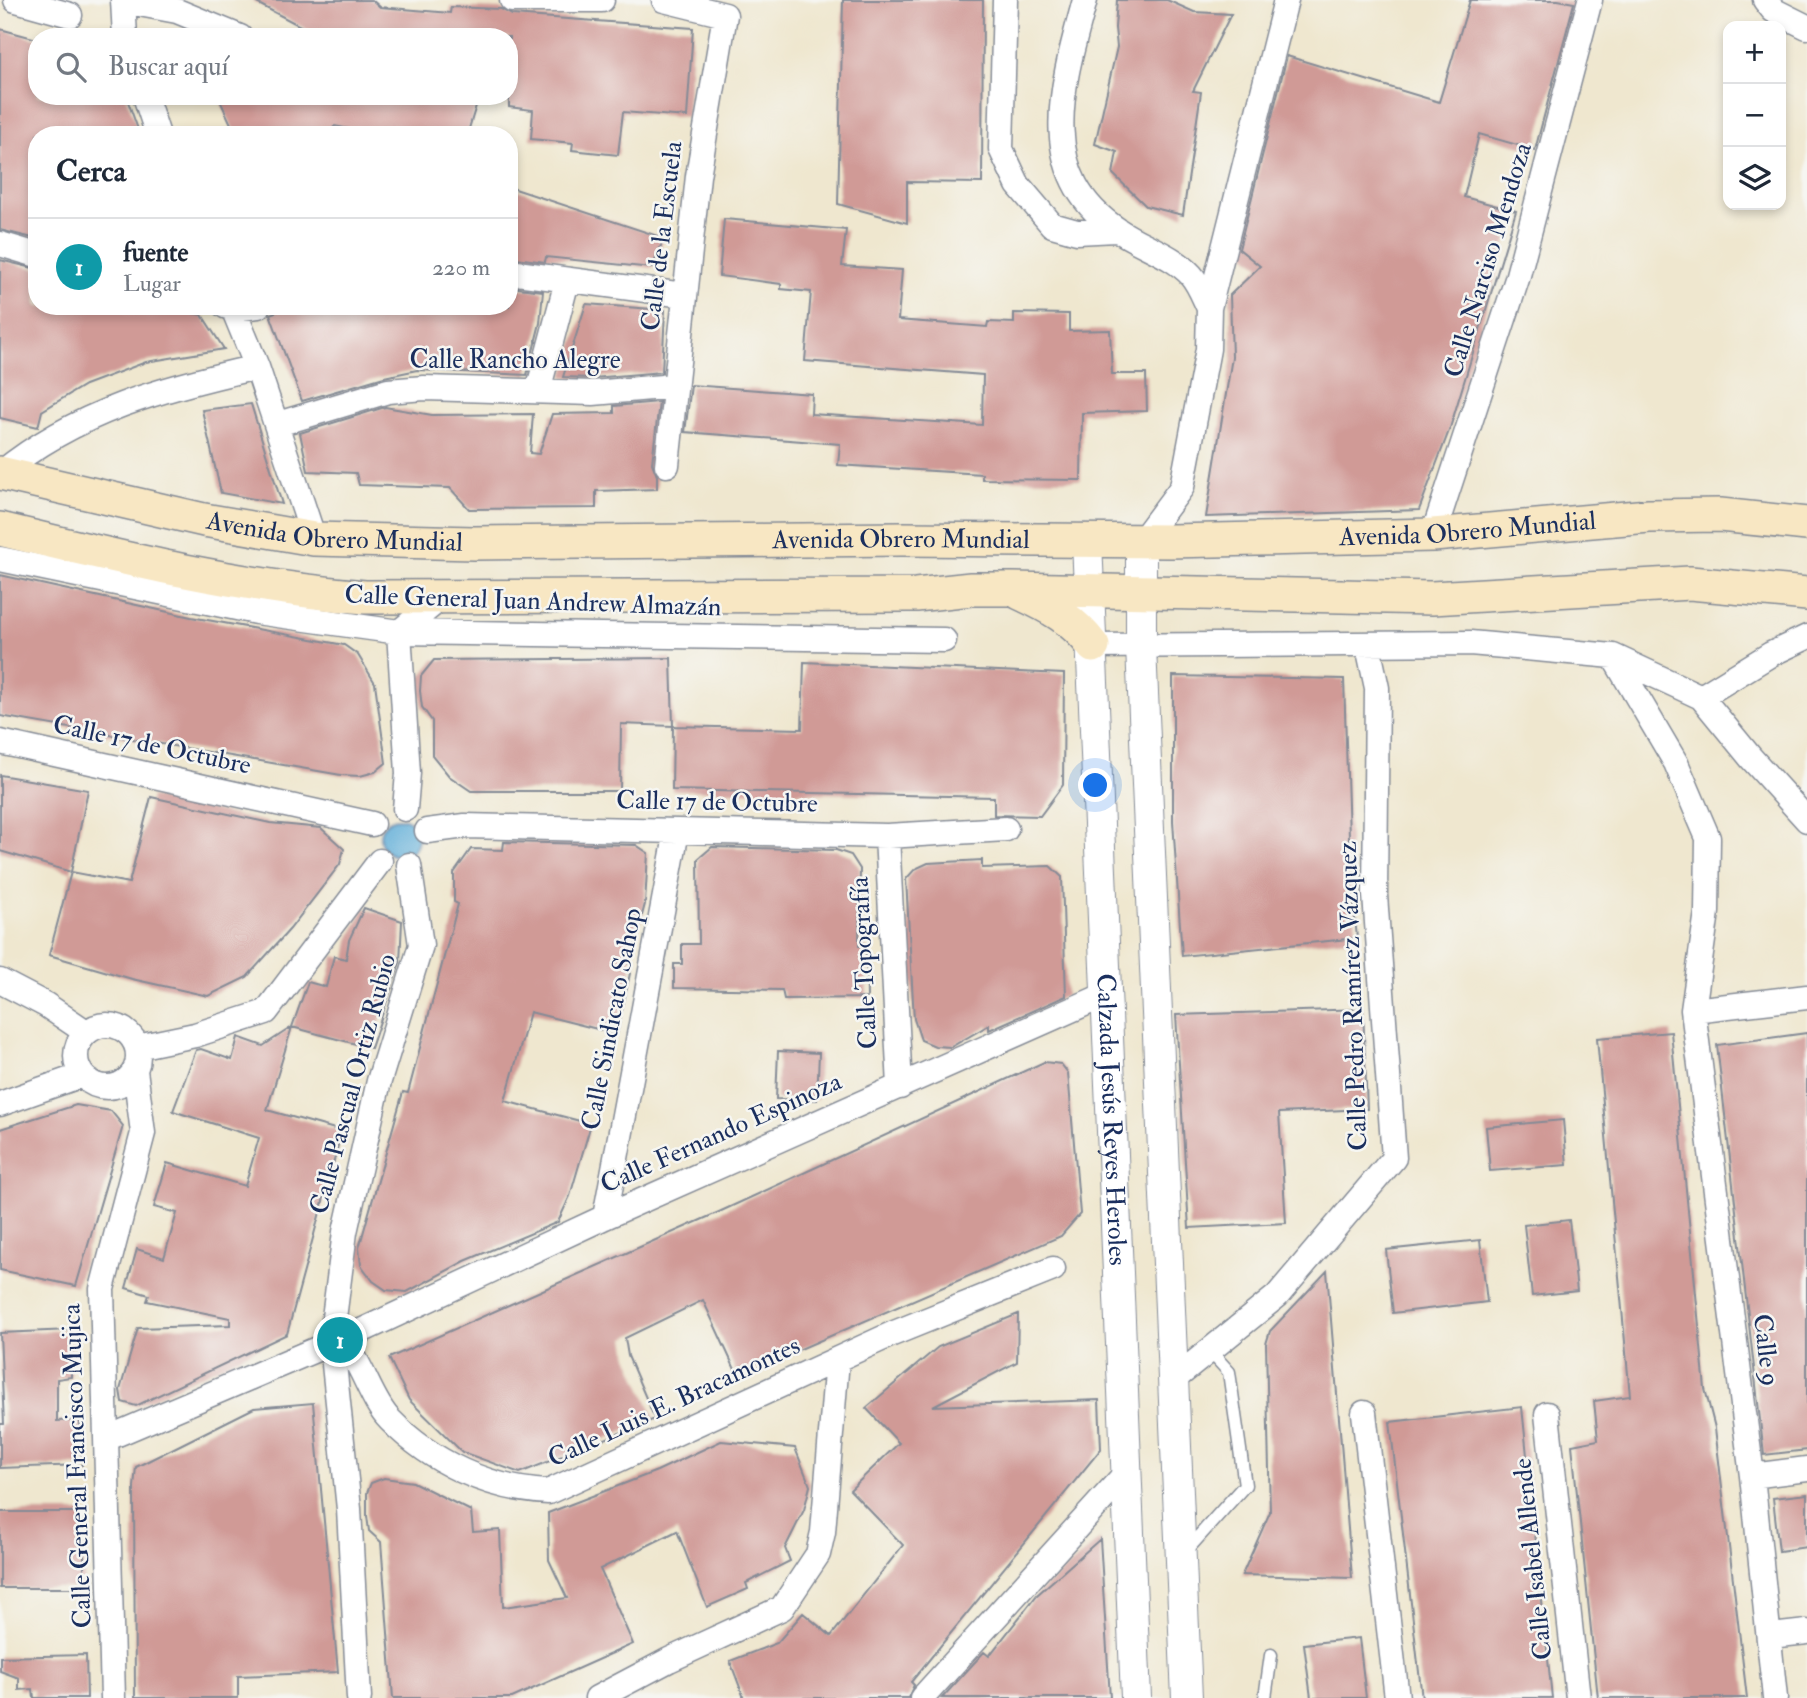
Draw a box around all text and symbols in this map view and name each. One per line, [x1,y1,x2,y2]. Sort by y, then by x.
map controls [1723,21,1786,210]
button: + [1723,21,1786,84]
search box [28,28,518,105]
icon: search [52,48,90,86]
text: Buscar aquí [108,51,228,83]
button: − [1723,84,1786,147]
street label: Calle Narciso Mendoza [1437,138,1539,381]
street label: Calle de la Escuela [634,139,690,333]
button: layers [1723,147,1786,210]
text: Cerca [56,153,126,190]
text: fuente [123,237,188,269]
text: 1 [75,253,83,282]
text: 220 m [432,253,490,282]
text: Lugar [123,269,181,298]
street label: Calle Rancho Alegre [409,344,621,376]
street label: Avenida Obrero Mundial [203,505,463,559]
street label: Avenida Obrero Mundial [1338,505,1598,553]
street label: Avenida Obrero Mundial [771,523,1030,556]
street label: Calle General Juan Andrew Almazán [344,578,722,624]
street label: Calle 17 de Octubre [50,708,254,782]
your location [1078,768,1112,802]
street label: Calle 17 de Octubre [616,784,818,820]
street label: Calle Pedro Ramírez Vázquez [1332,840,1374,1151]
street label: Calle Topografía [843,876,885,1050]
street label: Calle Sindicato Sahop [575,905,650,1133]
street label: Calle Pascual Ortiz Rubio [303,950,403,1218]
street label: Calzada Jesús Reyes Heroles [1089,973,1134,1266]
street label: Calle Fernando Espinoza [596,1065,847,1201]
street label: Calle General Francisco Mujica [55,1303,99,1629]
street label: Calle 9 [1746,1312,1786,1388]
pin: 1 [317,1314,363,1366]
street label: Calle Luis E. Bracamontes [543,1329,805,1475]
street label: Calle Isabel Allende [1506,1456,1560,1661]

